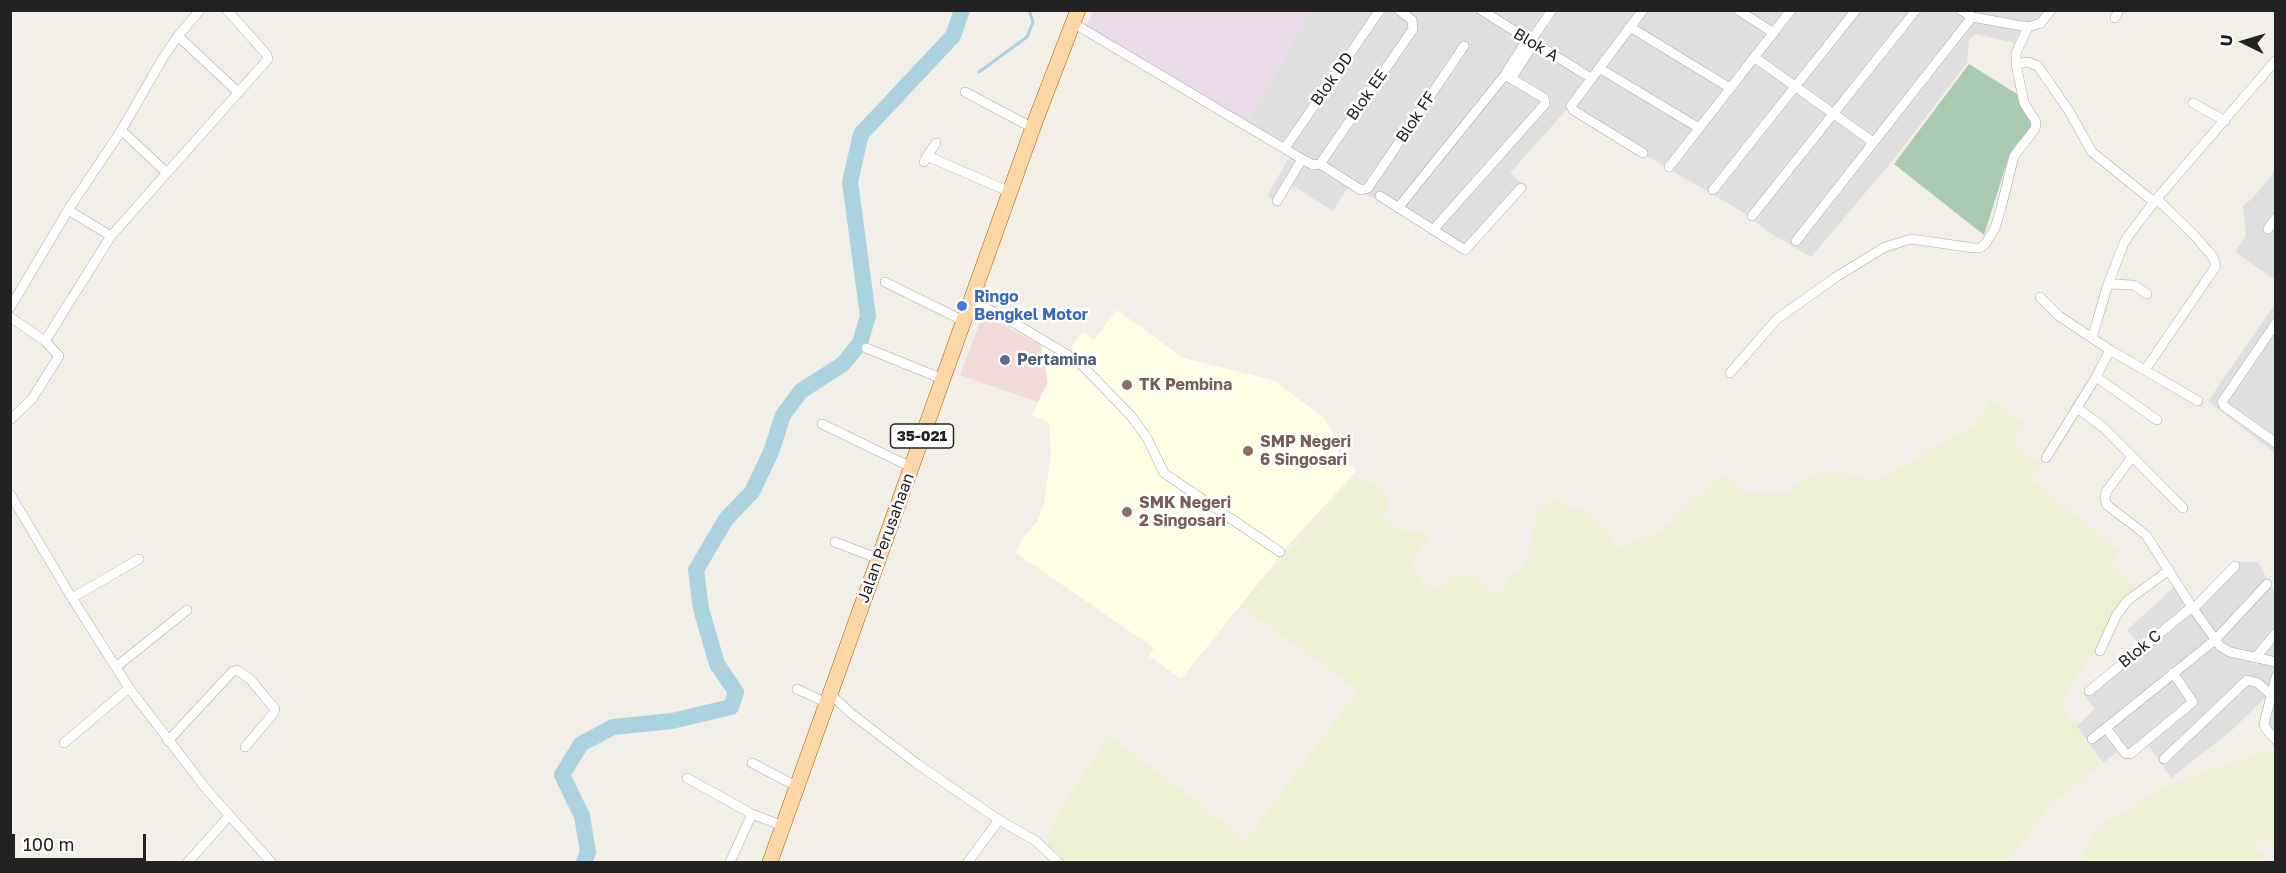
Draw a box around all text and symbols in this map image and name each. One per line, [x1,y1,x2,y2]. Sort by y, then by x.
north arrow [2214,12,2274,72]
street label: Blok A [1510,24,1562,66]
text: U [2216,34,2237,47]
street label: Blok DD [1307,49,1357,109]
street label: Blok EE [1343,66,1391,124]
street label: Blok FF [1392,88,1440,146]
place label: Ringo Bengkel Motor [974,287,1088,325]
marker: Ringo Bengkel Motor [955,299,969,313]
place label: Pertamina [1017,350,1097,370]
marker: Pertamina [998,353,1012,367]
place label: TK Pembina [1139,375,1232,395]
marker: TK Pembina [1120,378,1134,392]
road number: 35-021 [890,424,954,448]
place label: SMP Negeri 6 Singosari [1260,432,1351,470]
marker: SMP Negeri 6 Singosari [1241,444,1255,458]
street label: Jalan Perusahaan [854,470,918,606]
place label: SMK Negeri 2 Singosari [1139,493,1231,531]
marker: SMK Negeri 2 Singosari [1120,505,1134,519]
street label: Blok C [2115,626,2165,672]
scale bar [15,822,148,860]
text: 100 m [23,833,74,855]

